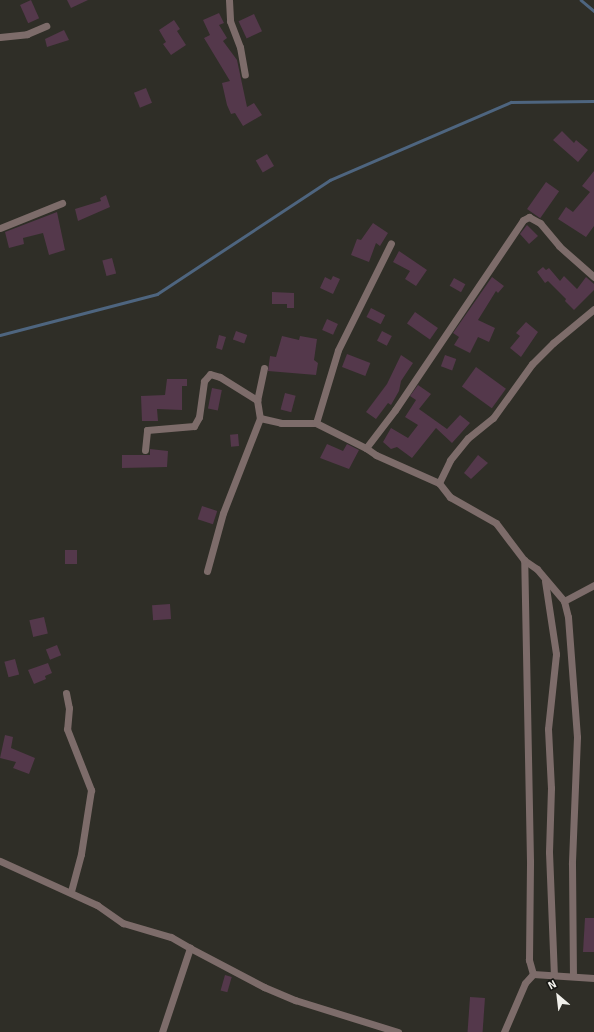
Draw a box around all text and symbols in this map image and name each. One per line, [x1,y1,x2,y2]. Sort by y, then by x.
north arrow [538,976,578,1016]
text: N [546,977,559,992]

